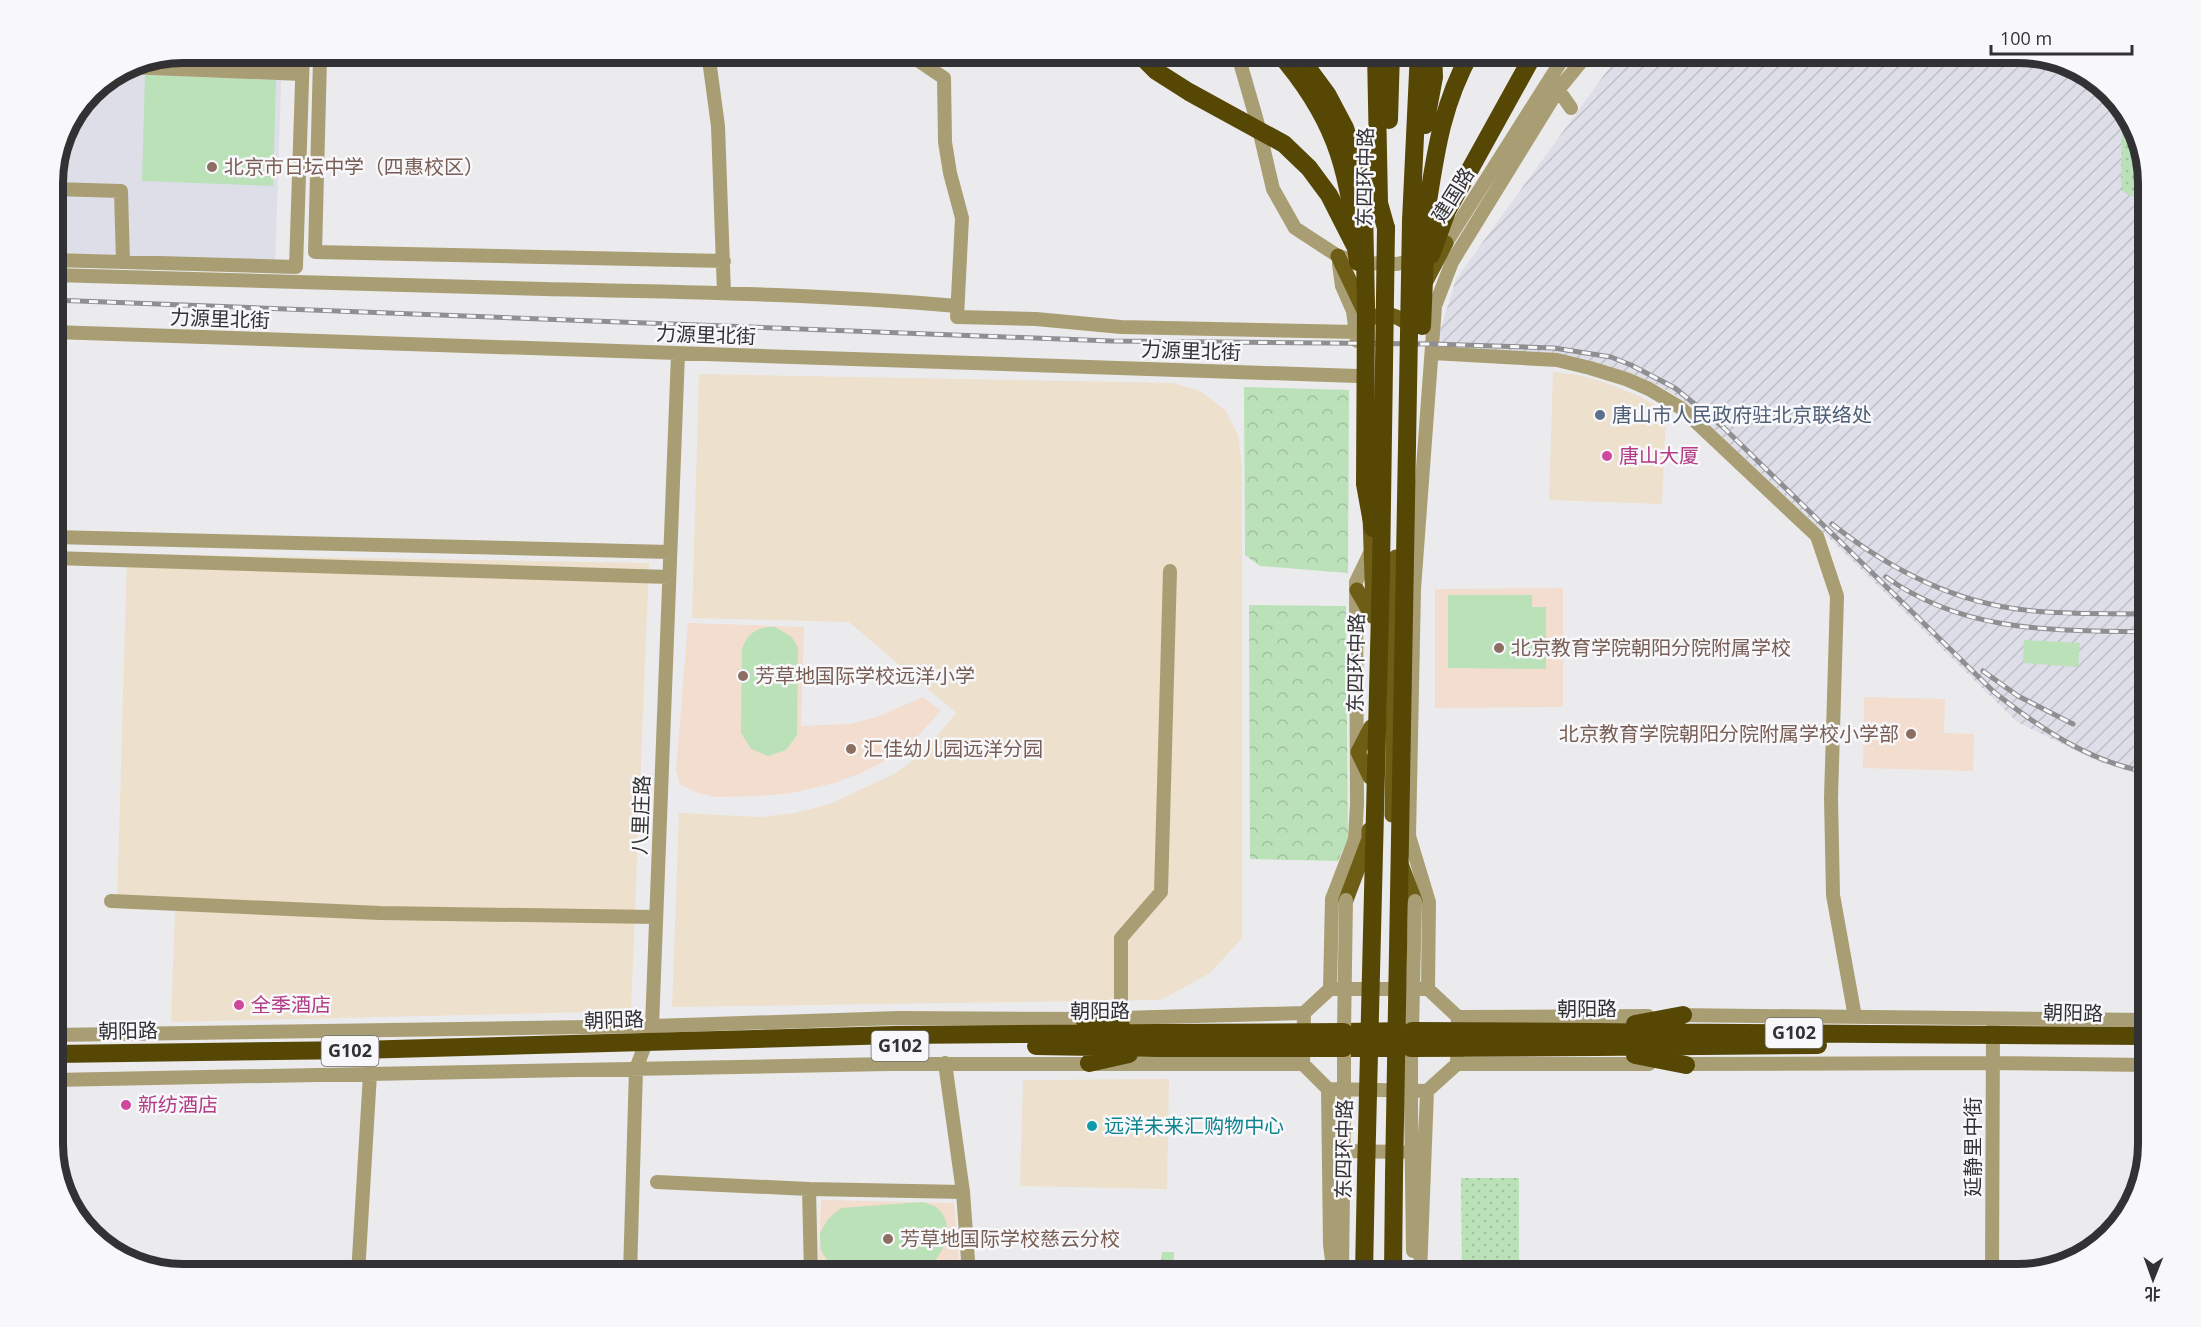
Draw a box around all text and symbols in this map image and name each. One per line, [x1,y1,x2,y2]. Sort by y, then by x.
scale bar [1991,18,2132,56]
text: 100 m [2000,26,2052,50]
street label: 东四环中路 [1350,127,1379,227]
place label: 北京市日坛中学（四惠校区） [224,153,484,180]
marker: 北京市日坛中学（四惠校区） [205,160,219,174]
street label: 建国路 [1425,162,1480,227]
street label: 力源里北街 [170,303,270,334]
street label: 力源里北街 [656,319,756,350]
street label: 力源里北街 [1141,335,1241,366]
place label: 唐山市人民政府驻北京联络处 [1612,401,1872,428]
marker: 唐山市人民政府驻北京联络处 [1593,408,1607,422]
place label: 唐山大厦 [1619,442,1699,469]
marker: 唐山大厦 [1600,449,1614,463]
street label: 东四环中路 [1341,613,1370,713]
place label: 北京教育学院朝阳分院附属学校 [1511,634,1791,661]
marker: 北京教育学院朝阳分院附属学校 [1492,641,1506,655]
place label: 芳草地国际学校远洋小学 [755,662,975,689]
marker: 芳草地国际学校远洋小学 [736,669,750,683]
place label: 北京教育学院朝阳分院附属学校小学部 [1559,720,1899,747]
marker: 北京教育学院朝阳分院附属学校小学部 [1904,727,1918,741]
place label: 汇佳幼儿园远洋分园 [863,735,1043,762]
marker: 汇佳幼儿园远洋分园 [844,742,858,756]
street label: 八里庄路 [626,775,655,855]
place label: 全季酒店 [251,991,331,1018]
street label: 朝阳路 [1557,995,1617,1022]
street label: 朝阳路 [1070,997,1130,1024]
marker: 全季酒店 [232,998,246,1012]
street label: 朝阳路 [2043,998,2103,1027]
street label: 朝阳路 [584,1005,644,1034]
street label: 朝阳路 [98,1016,158,1045]
road number: G102 [1766,1018,1822,1048]
road number: G102 [872,1031,928,1061]
road number: G102 [322,1036,378,1066]
place label: 新纺酒店 [138,1091,218,1118]
street label: 延静里中街 [1959,1097,1986,1197]
marker: 新纺酒店 [119,1098,133,1112]
street label: 东四环中路 [1329,1099,1358,1199]
place label: 远洋未来汇购物中心 [1104,1112,1284,1139]
marker: 远洋未来汇购物中心 [1085,1119,1099,1133]
place label: 芳草地国际学校慈云分校 [900,1225,1120,1252]
marker: 芳草地国际学校慈云分校 [881,1232,895,1246]
north arrow [2123,1249,2183,1309]
text: 北 [2145,1283,2161,1305]

